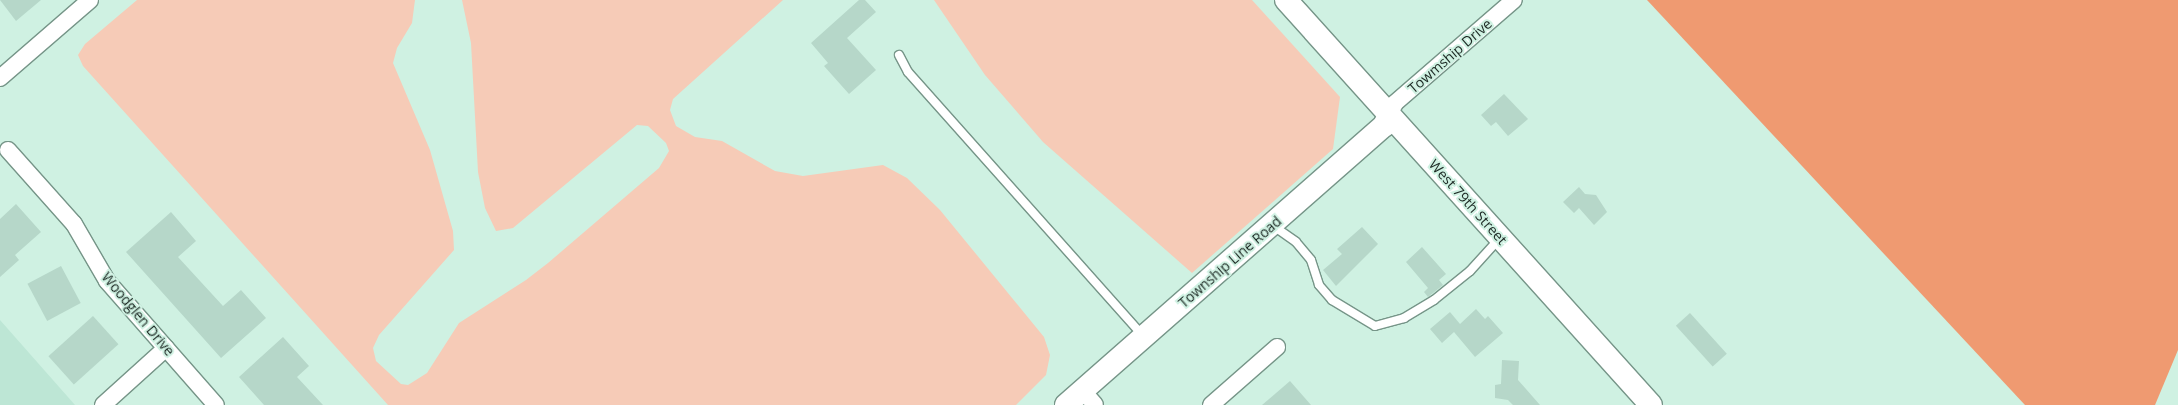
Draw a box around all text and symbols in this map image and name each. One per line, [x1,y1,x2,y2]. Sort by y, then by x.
street label: Towmship Drive [1405,15,1495,97]
street label: West 79th Street [1425,156,1511,248]
street label: Township Line Road [1175,213,1285,311]
street label: Woodglen Drive [98,269,178,359]

